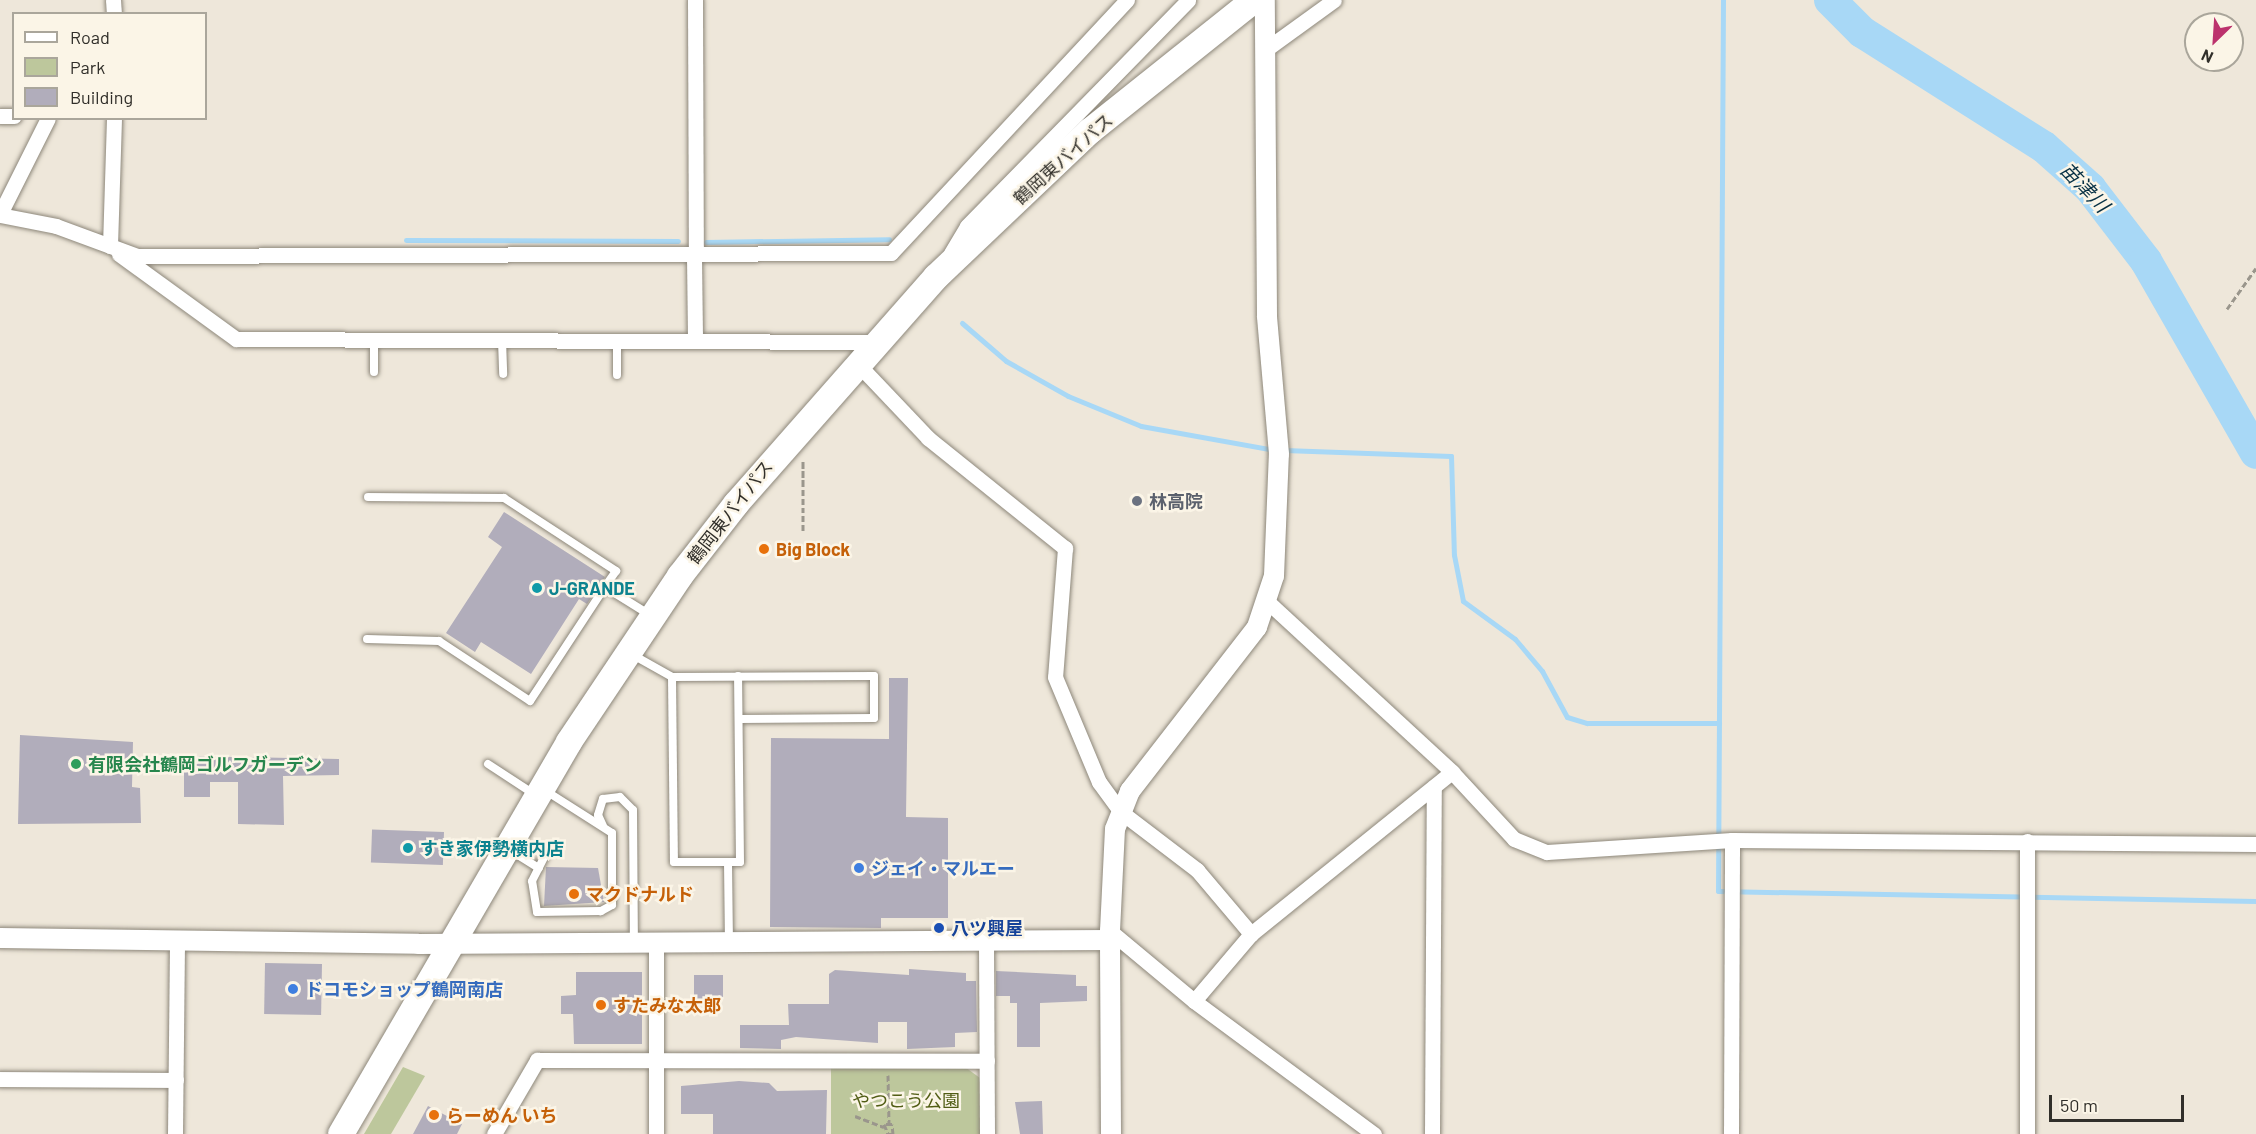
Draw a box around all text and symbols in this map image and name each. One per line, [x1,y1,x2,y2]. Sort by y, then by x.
legend [12,12,207,120]
north arrow [2184,12,2244,72]
text: Road [70,26,110,48]
text: N [2198,46,2216,68]
text: Park [70,56,105,78]
text: Building [70,86,133,108]
street label: 鶴岡東バイパス [1009,109,1117,209]
water label: 苗津川 [2056,157,2114,217]
street label: 鶴岡東バイパス [683,456,777,568]
place label: 林高院 [1149,490,1203,512]
marker: 林高院 [1130,494,1144,508]
place label: Big Block [776,538,850,560]
marker: Big Block [757,542,771,556]
place label: J-GRANDE [549,577,635,599]
marker: J-GRANDE [530,581,544,595]
place label: 有限会社鶴岡ゴルフガーデン [88,753,322,775]
marker: 有限会社鶴岡ゴルフガーデン [69,757,83,771]
place label: すき家伊勢横内店 [420,837,564,859]
marker: すき家伊勢横内店 [401,841,415,855]
place label: ジェイ・マルエー [871,857,1015,879]
marker: ジェイ・マルエー [852,861,866,875]
place label: マクドナルド [586,883,694,905]
marker: マクドナルド [567,887,581,901]
place label: 八ツ興屋 [951,917,1023,939]
marker: 八ツ興屋 [932,921,946,935]
place label: ドコモショップ鶴岡南店 [305,978,503,1000]
marker: ドコモショップ鶴岡南店 [286,982,300,996]
place label: すたみな太郎 [613,994,721,1016]
marker: すたみな太郎 [594,998,608,1012]
scale bar [2052,1083,2187,1121]
park label: やつこう公園 [852,1089,960,1111]
text: 50 m [2060,1094,2098,1116]
place label: らーめん いち [446,1104,558,1126]
marker: らーめん いち [427,1108,441,1122]

